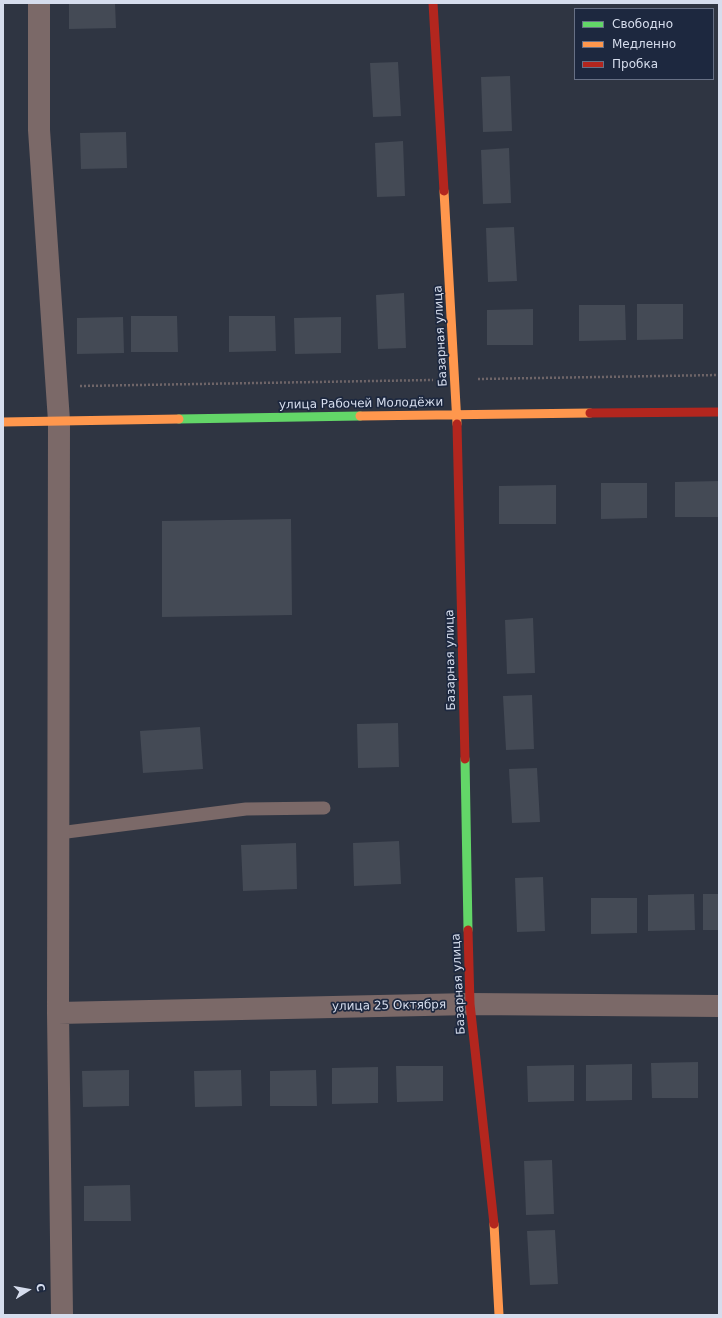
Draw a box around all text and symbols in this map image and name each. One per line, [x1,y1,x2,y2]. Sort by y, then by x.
legend [574,8,714,80]
text: Свободно [612,17,673,31]
text: Медленно [612,37,676,51]
text: Пробка [612,57,658,71]
street label: Базарная улица [431,285,451,387]
street label: улица Рабочей Молодёжи [279,395,443,413]
street label: Базарная улица [443,609,459,711]
street label: Базарная улица [449,933,469,1035]
street label: улица 25 Октября [332,998,446,1014]
north arrow [8,1270,48,1310]
text: С [33,1282,47,1293]

